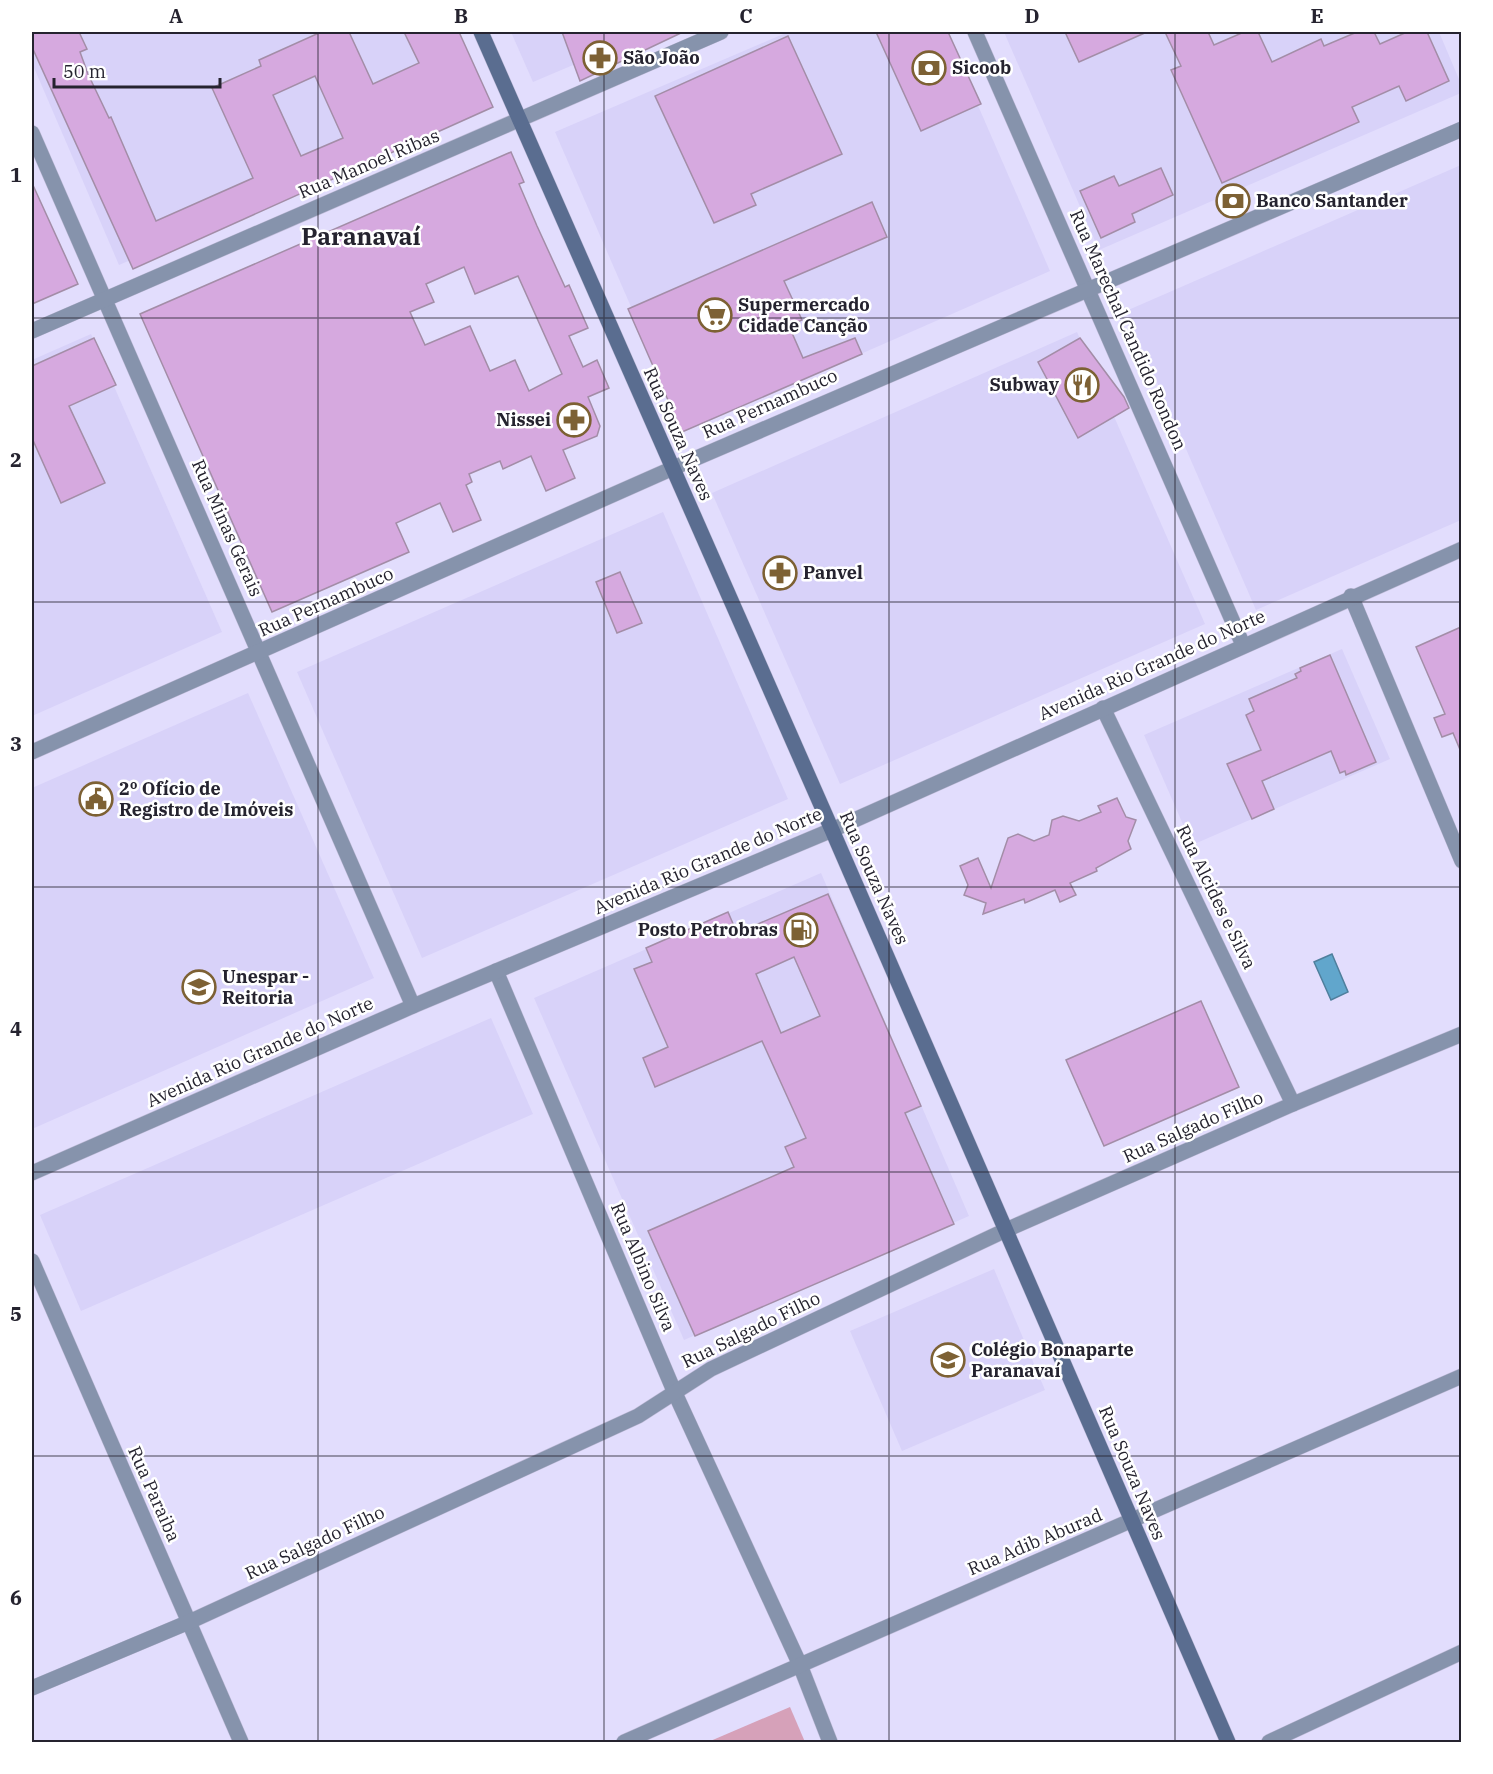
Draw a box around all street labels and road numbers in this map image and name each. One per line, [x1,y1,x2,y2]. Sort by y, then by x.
street label: Rua Manoel Ribas [295,123,443,204]
street label: Rua Marechal Candido Rondon [1065,206,1192,454]
street label: Rua Pernambuco [699,363,841,444]
street label: Rua Souza Naves [639,364,718,504]
street label: Rua Minas Gerais [187,456,268,600]
street label: Rua Pernambuco [255,561,397,642]
street label: Avenida Rio Grande do Norte [1035,604,1269,725]
street label: Avenida Rio Grande do Norte [590,802,825,919]
street label: Rua Souza Naves [835,808,914,948]
street label: Rua Alcides e Silva [1171,821,1261,973]
street label: Avenida Rio Grande do Norte [143,991,377,1112]
street label: Rua Salgado Filho [1119,1085,1266,1168]
street label: Rua Albino Silva [606,1199,681,1335]
street label: Rua Salgado Filho [678,1286,824,1373]
street label: Rua Souza Naves [1094,1402,1171,1543]
street label: Rua Paraiba [123,1442,186,1545]
street label: Rua Salgado Filho [241,1500,388,1585]
street label: Rua Adib Aburad [964,1503,1106,1580]

